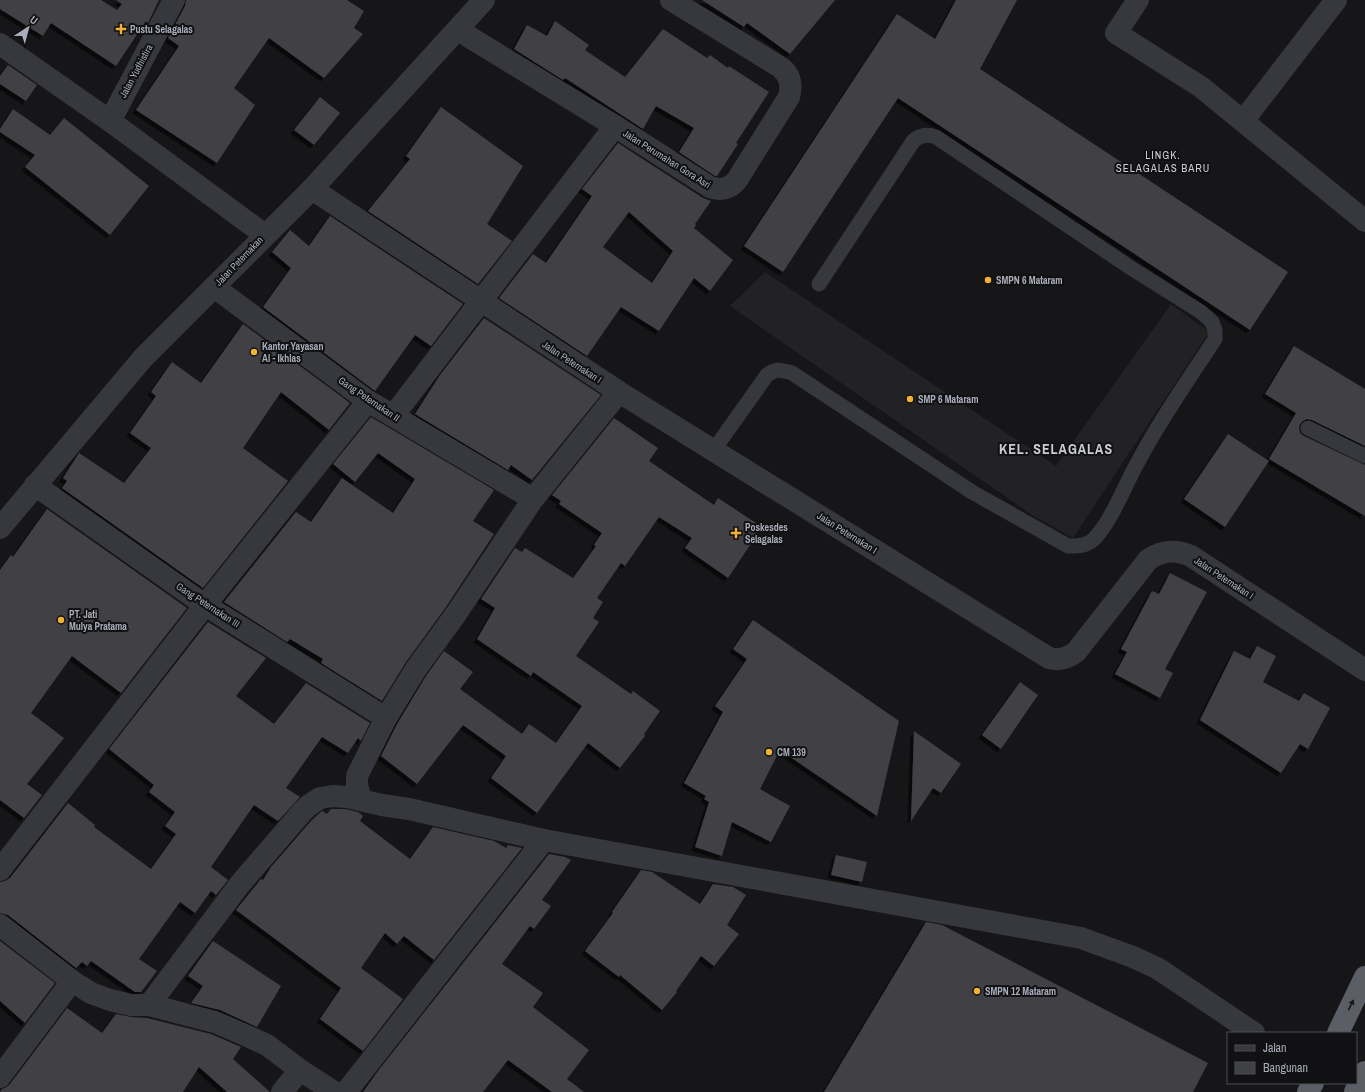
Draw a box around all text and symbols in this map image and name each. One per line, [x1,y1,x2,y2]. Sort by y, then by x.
north arrow [8,8,48,48]
text: U [27,12,41,27]
marker: Pustu Selagalas [115,23,127,35]
place label: Pustu Selagalas [130,23,193,36]
street label: Jalan Yudhistira [116,42,156,100]
street label: Jalan Perumahan Gora Asri [621,127,713,191]
district label: LINGK. SELAGALAS BARU [1116,148,1210,175]
street label: Jalan Peternakan [212,234,266,288]
place label: SMPN 6 Mataram [996,274,1063,287]
marker: SMPN 6 Mataram [983,275,993,285]
street label: Jalan Peternakan I [540,338,604,386]
place label: Kantor Yayasan Al - Ikhlas [262,340,323,365]
marker: Kantor Yayasan Al - Ikhlas [249,347,259,357]
street label: Gang Peternakan II [336,374,402,424]
place label: SMP 6 Mataram [918,393,978,406]
marker: SMP 6 Mataram [905,394,915,404]
district label: KEL. SELAGALAS [999,440,1113,458]
street label: Jalan Peternakan I [815,509,879,557]
place label: Poskesdes Selagalas [745,521,788,546]
marker: Poskesdes Selagalas [730,527,742,539]
street label: Jalan Peternakan I [1192,554,1256,602]
street label: Gang Peternakan III [174,580,242,630]
place label: PT. Jati Mulya Pratama [69,608,127,633]
marker: PT. Jati Mulya Pratama [56,615,66,625]
place label: CM 139 [777,746,806,759]
marker: CM 139 [764,747,774,757]
place label: SMPN 12 Mataram [985,985,1056,998]
marker: SMPN 12 Mataram [972,986,982,996]
one-way arrow [1348,999,1354,1011]
legend [1227,1032,1357,1084]
text: Jalan [1263,1040,1287,1056]
text: Bangunan [1263,1060,1308,1076]

